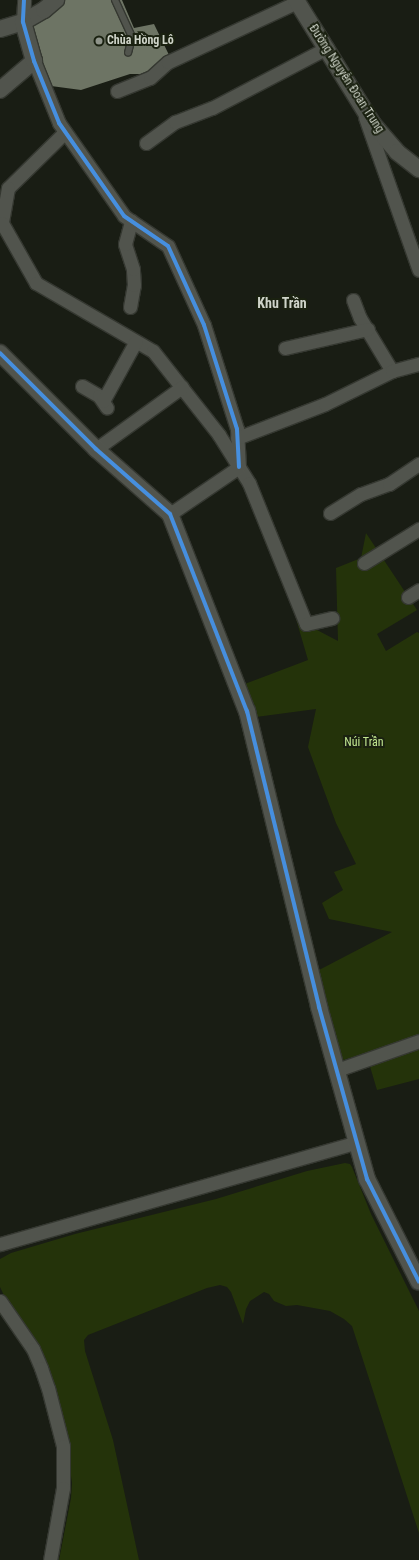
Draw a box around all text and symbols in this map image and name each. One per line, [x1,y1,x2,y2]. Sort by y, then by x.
street label: Đường Nguyễn Đoan Trung [305,22,387,136]
place label: Chùa Hồng Lô [107,34,174,48]
marker: Chùa Hồng Lô [94,36,104,46]
district label: Khu Trần [257,295,307,311]
park label: Núi Trần [344,736,384,750]

